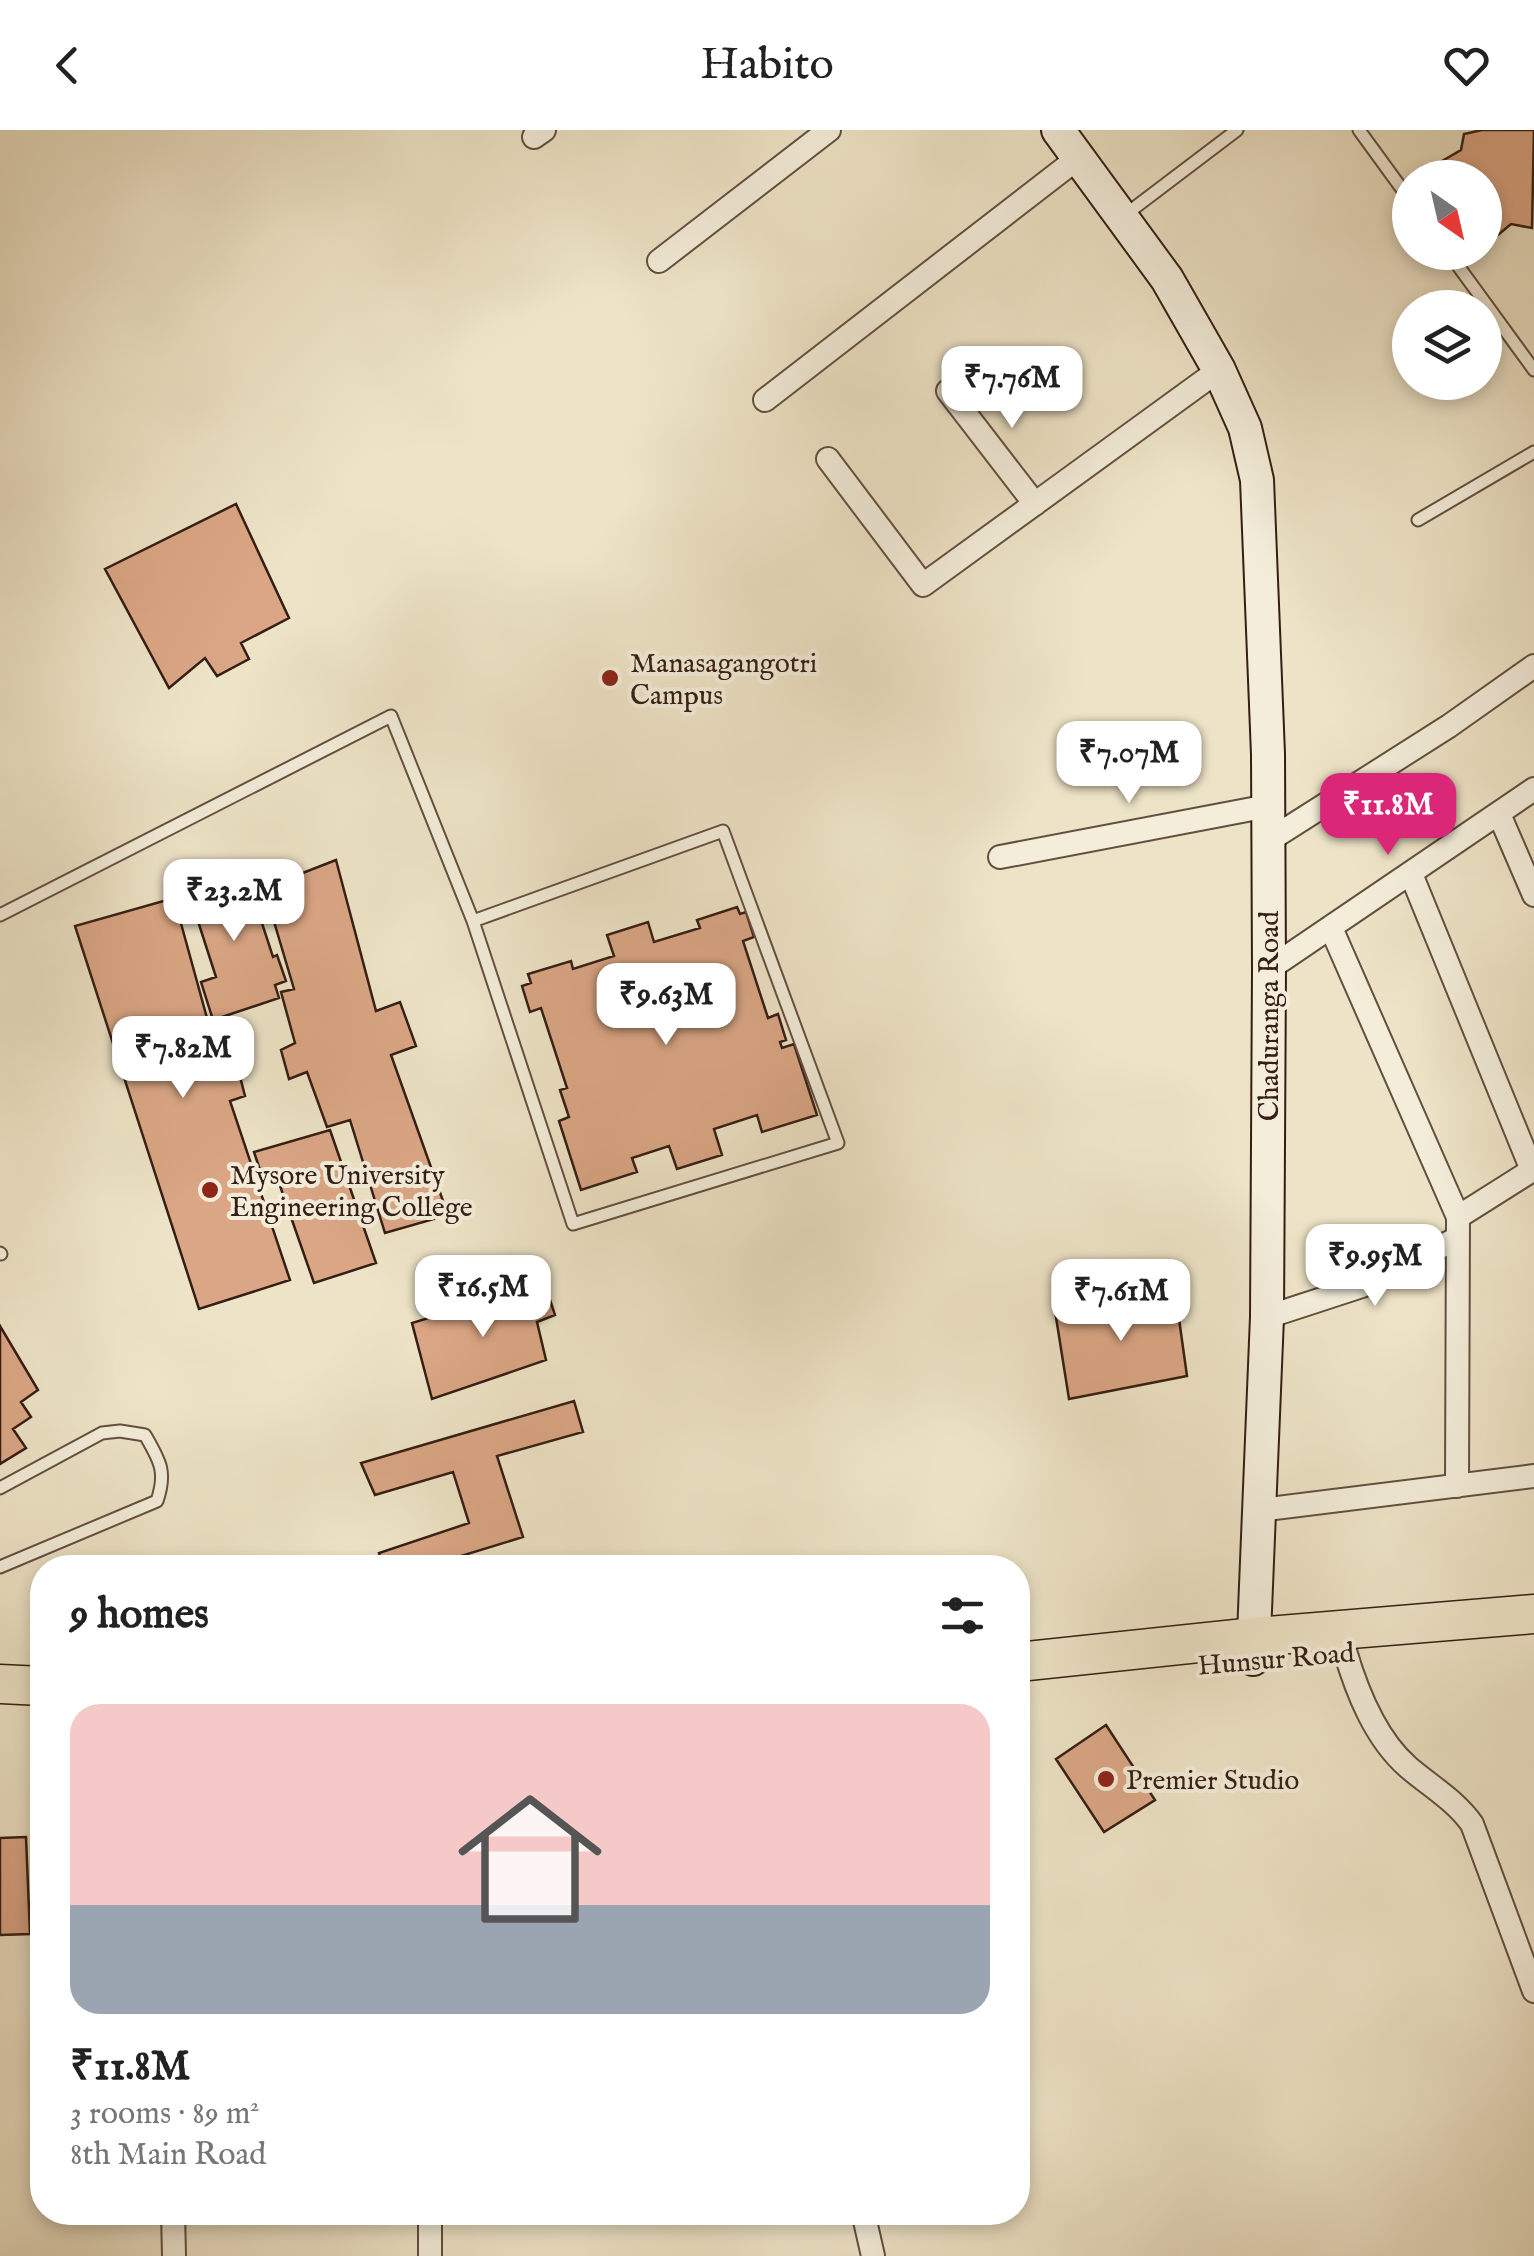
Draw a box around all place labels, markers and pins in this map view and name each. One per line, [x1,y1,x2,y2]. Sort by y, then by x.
pin: ₹7.76M [931,346,1093,431]
place label: Manasagangotri Campus [630,647,817,714]
marker: Manasagangotri Campus [599,667,621,689]
pin: ₹7.07M [1048,721,1210,806]
pin: ₹11.8M [1307,773,1469,858]
pin: ₹23.2M [153,859,315,944]
pin: ₹9.63M [585,963,747,1048]
pin: ₹7.82M [102,1016,264,1101]
place label: Mysore University Engineering College [230,1159,473,1226]
marker: Mysore University Engineering College [199,1179,221,1201]
pin: ₹9.95M [1294,1224,1456,1309]
pin: ₹16.5M [402,1255,564,1340]
pin: ₹7.61M [1040,1259,1202,1344]
place label: Premier Studio [1126,1764,1299,1799]
marker: Premier Studio [1095,1768,1117,1790]

